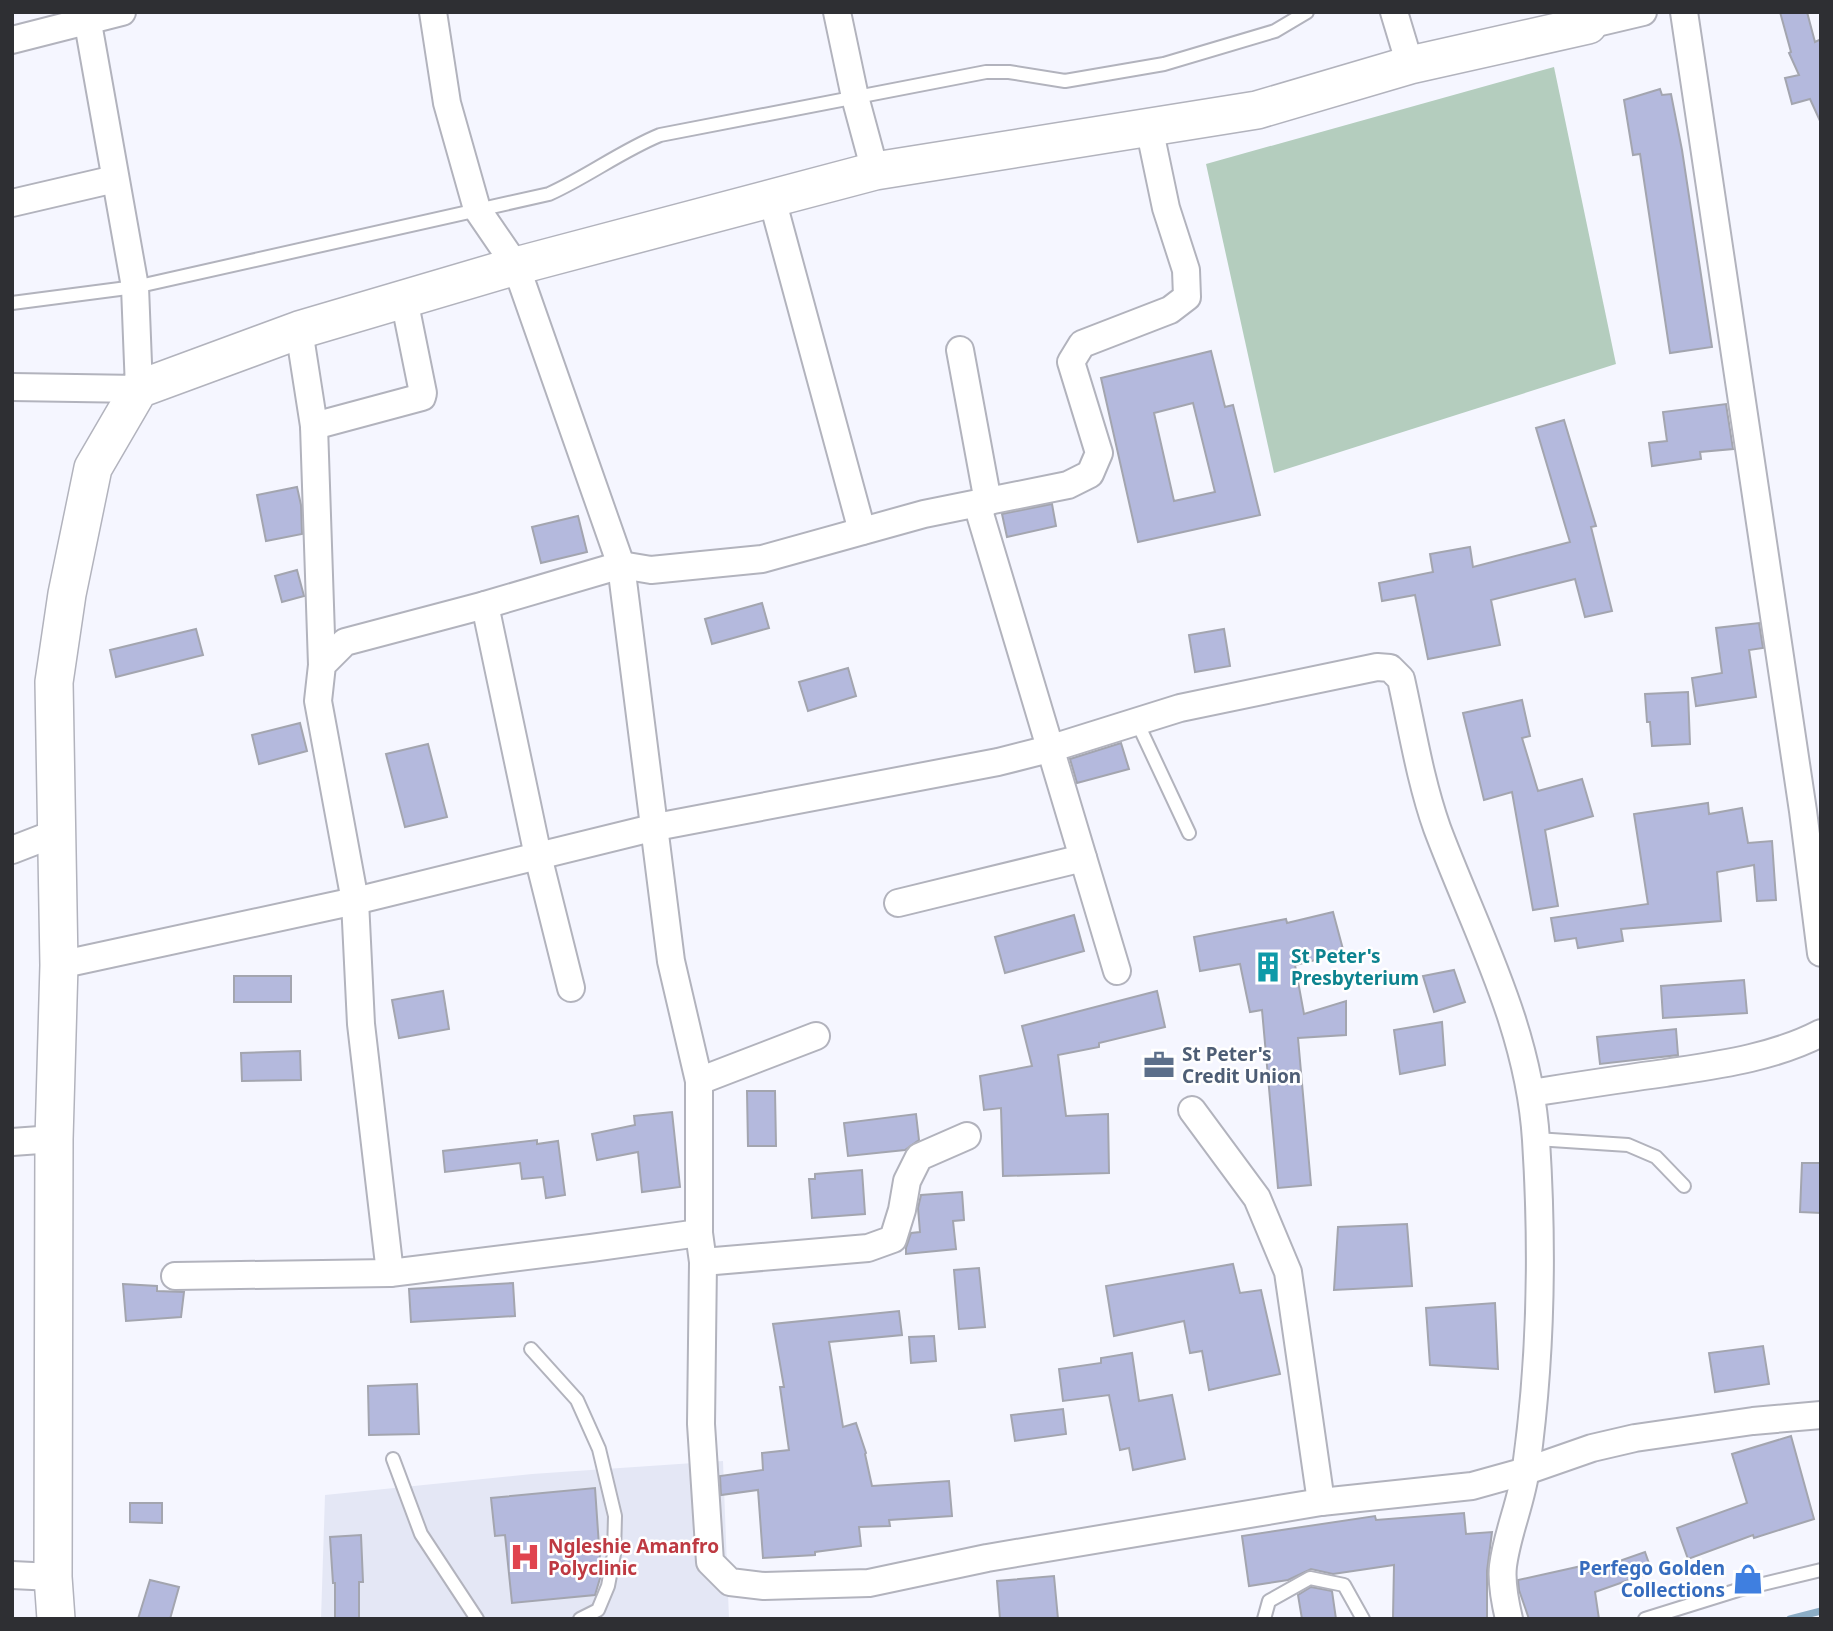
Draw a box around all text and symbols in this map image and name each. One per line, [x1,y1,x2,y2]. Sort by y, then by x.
place label: St Peter's Presbyterium [1291,943,1419,991]
building icon: St Peter's Presbyterium [1251,950,1285,984]
place label: St Peter's Credit Union [1182,1041,1301,1089]
office icon: St Peter's Credit Union [1142,1048,1176,1082]
place label: Ngleshie Amanfro Polyclinic [548,1533,719,1581]
hospital icon: Ngleshie Amanfro Polyclinic [508,1540,542,1574]
place label: Perfego Golden Collections [1579,1555,1725,1603]
shop icon: Perfego Golden Collections [1731,1562,1765,1596]

